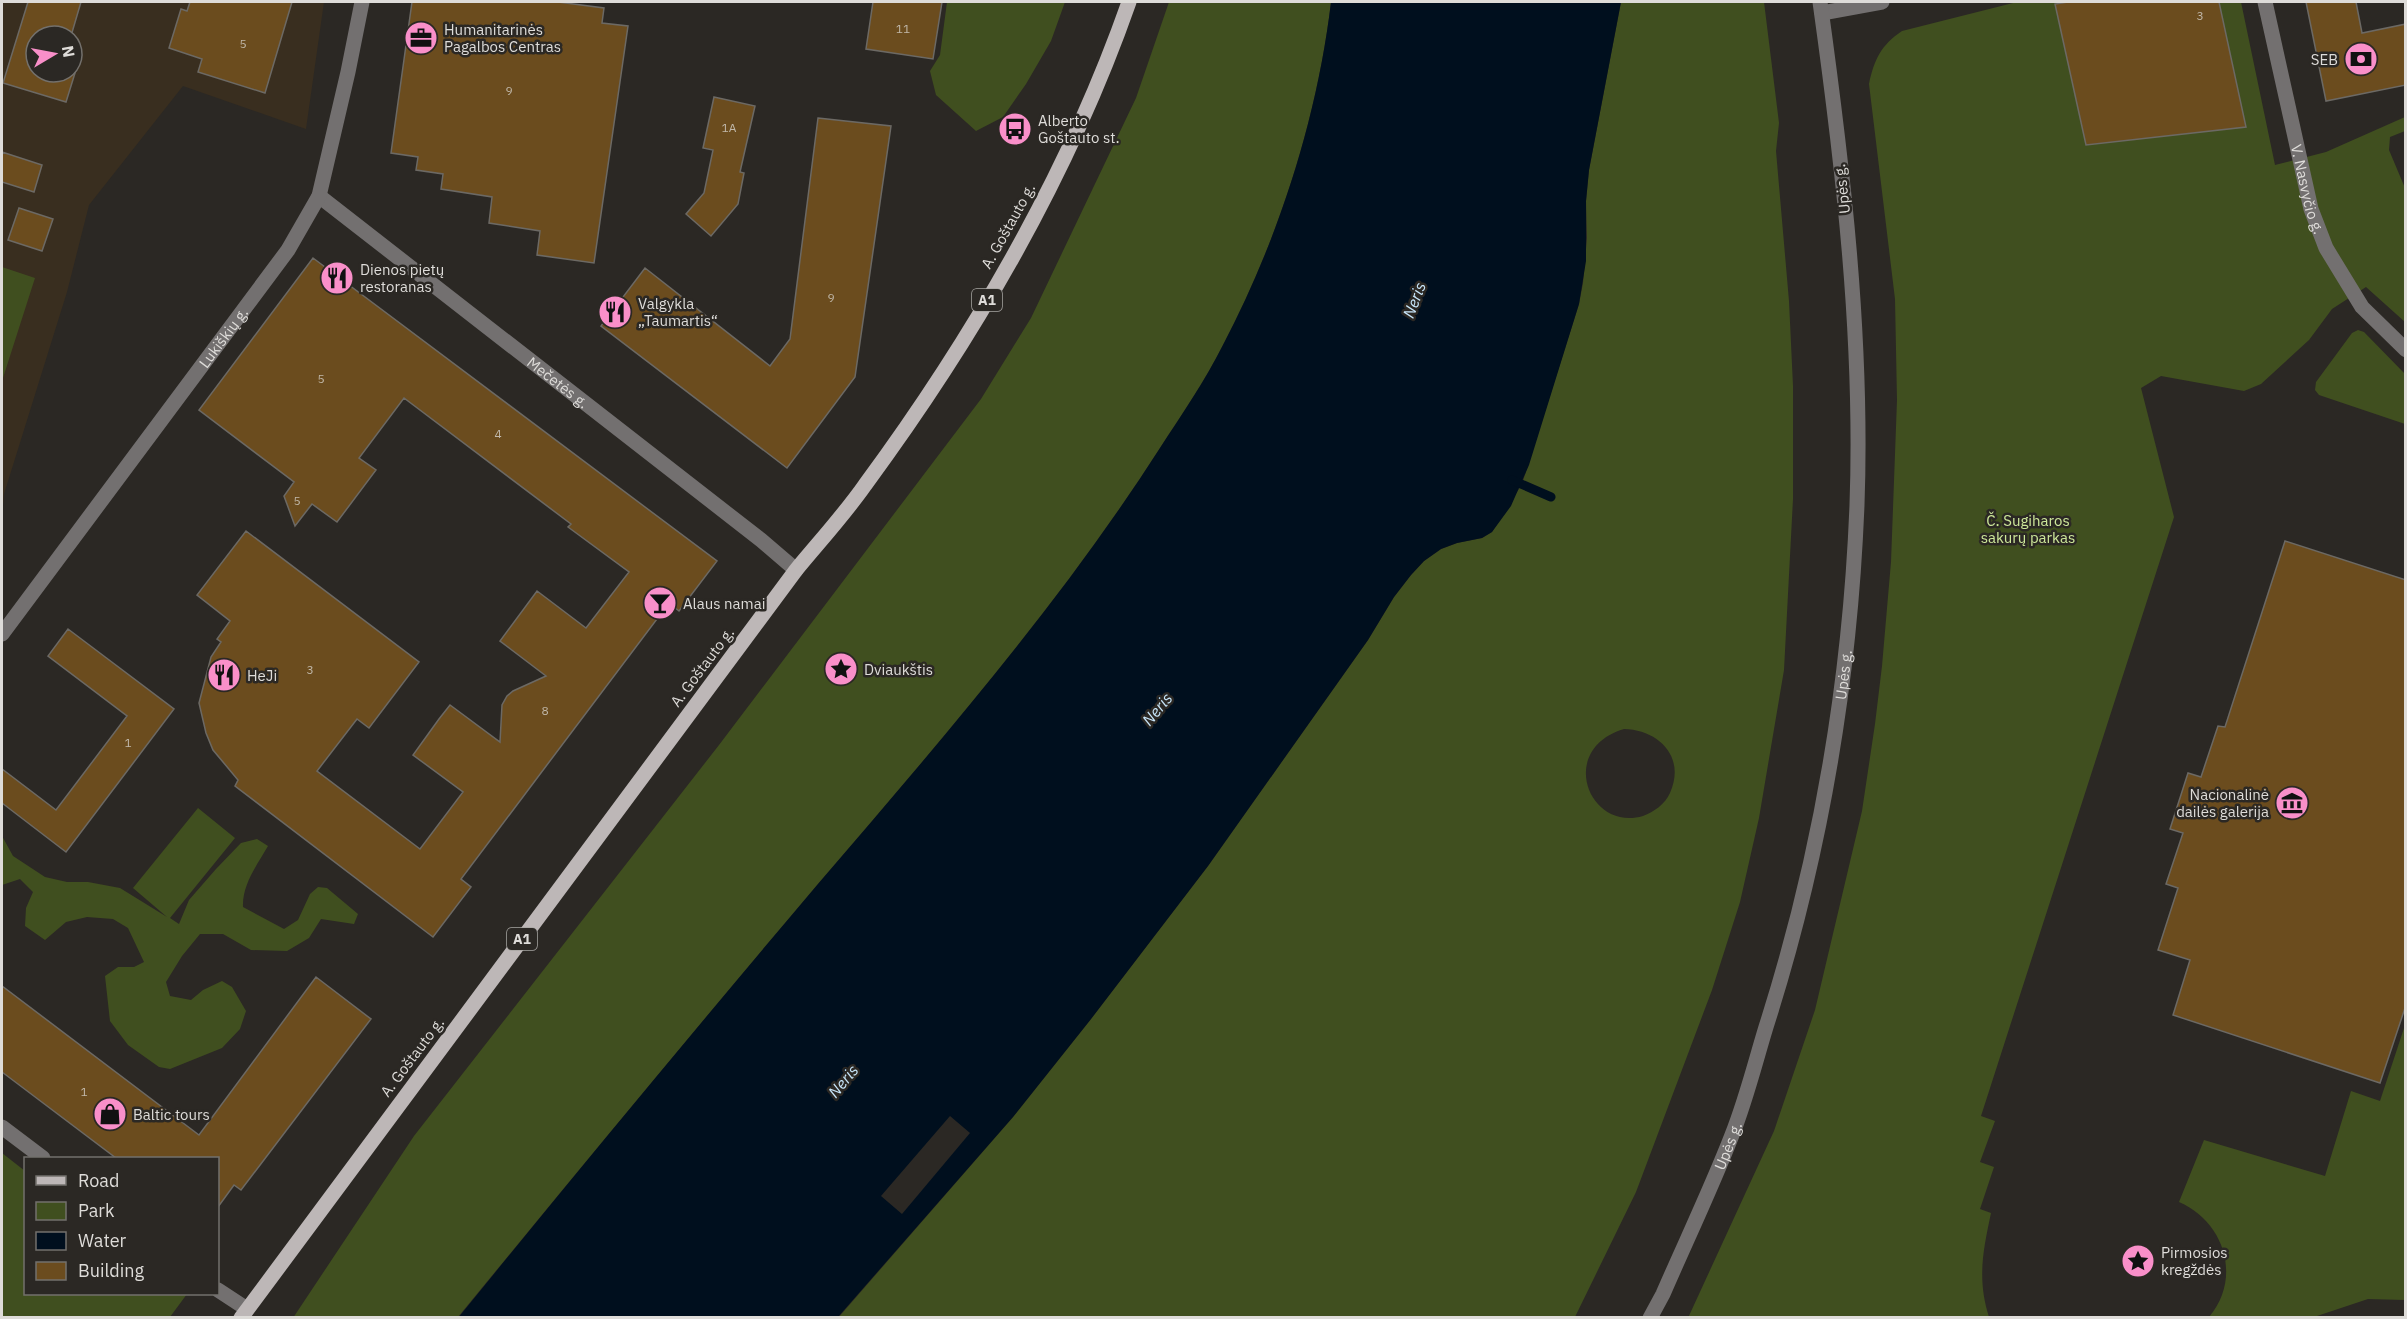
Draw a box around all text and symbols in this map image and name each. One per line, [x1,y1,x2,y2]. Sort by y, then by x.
house number: 3 [2196,8,2204,23]
office icon: Humanitarinės Pagalbos Centras [403,20,439,56]
place label: Humanitarinės Pagalbos Centras [444,20,561,56]
house number: 11 [896,21,910,36]
north arrow [24,24,84,84]
house number: 5 [239,36,247,51]
bank icon: SEB [2343,41,2379,77]
text: N [58,44,80,59]
place label: SEB [2311,50,2338,69]
house number: 9 [505,83,513,98]
bus stop icon: Alberto Goštauto st. [997,111,1033,147]
place label: Alberto Goštauto st. [1038,111,1120,147]
house number: 1A [722,120,737,135]
street label: V. Nasvyčio g. [2287,142,2329,237]
street label: Upės g. [1830,163,1854,215]
street label: A. Goštauto g. [977,180,1039,272]
restaurant icon: Dienos pietų restoranas [319,260,355,296]
place label: Dienos pietų restoranas [360,260,444,296]
water label: Neris [1398,279,1430,321]
road number: A1 [972,289,1002,311]
house number: 9 [827,290,835,305]
restaurant icon: Valgykla „Taumartis“ [597,294,633,330]
place label: Valgykla „Taumartis“ [638,294,718,330]
street label: Lukiškių g. [194,303,252,371]
street label: Mečetės g. [524,352,593,412]
house number: 5 [317,371,325,386]
house number: 4 [494,426,502,441]
house number: 5 [293,493,301,508]
park label: Č. Sugiharos sakurų parkas [1981,511,2075,547]
bar icon: Alaus namai [642,585,678,621]
place label: Alaus namai [683,594,765,613]
street label: A. Goštauto g. [666,623,738,711]
street label: Upės g. [1830,649,1856,701]
place icon: Dviaukštis [823,651,859,687]
restaurant icon: HeJi [206,657,242,693]
place label: Dviaukštis [864,660,933,679]
house number: 3 [306,662,314,677]
place label: HeJi [247,666,277,685]
water label: Neris [1138,689,1176,729]
house number: 8 [541,703,549,718]
house number: 1 [124,735,132,750]
place label: Nacionalinė dailės galerija [2176,785,2269,821]
museum icon: Nacionalinė dailės galerija [2274,785,2310,821]
road number: A1 [507,928,537,950]
street label: A. Goštauto g. [376,1013,448,1101]
water label: Neris [824,1061,862,1101]
house number: 1 [80,1084,88,1099]
shop icon: Baltic tours [92,1096,128,1132]
place label: Baltic tours [133,1105,210,1124]
street label: Upės g. [1709,1119,1746,1173]
legend [24,1157,219,1295]
text: Road [78,1169,119,1192]
text: Park [78,1199,115,1222]
text: Water [78,1229,127,1252]
place icon: Pirmosios kregždės [2120,1243,2156,1279]
place label: Pirmosios kregždės [2161,1243,2228,1279]
text: Building [78,1259,145,1282]

